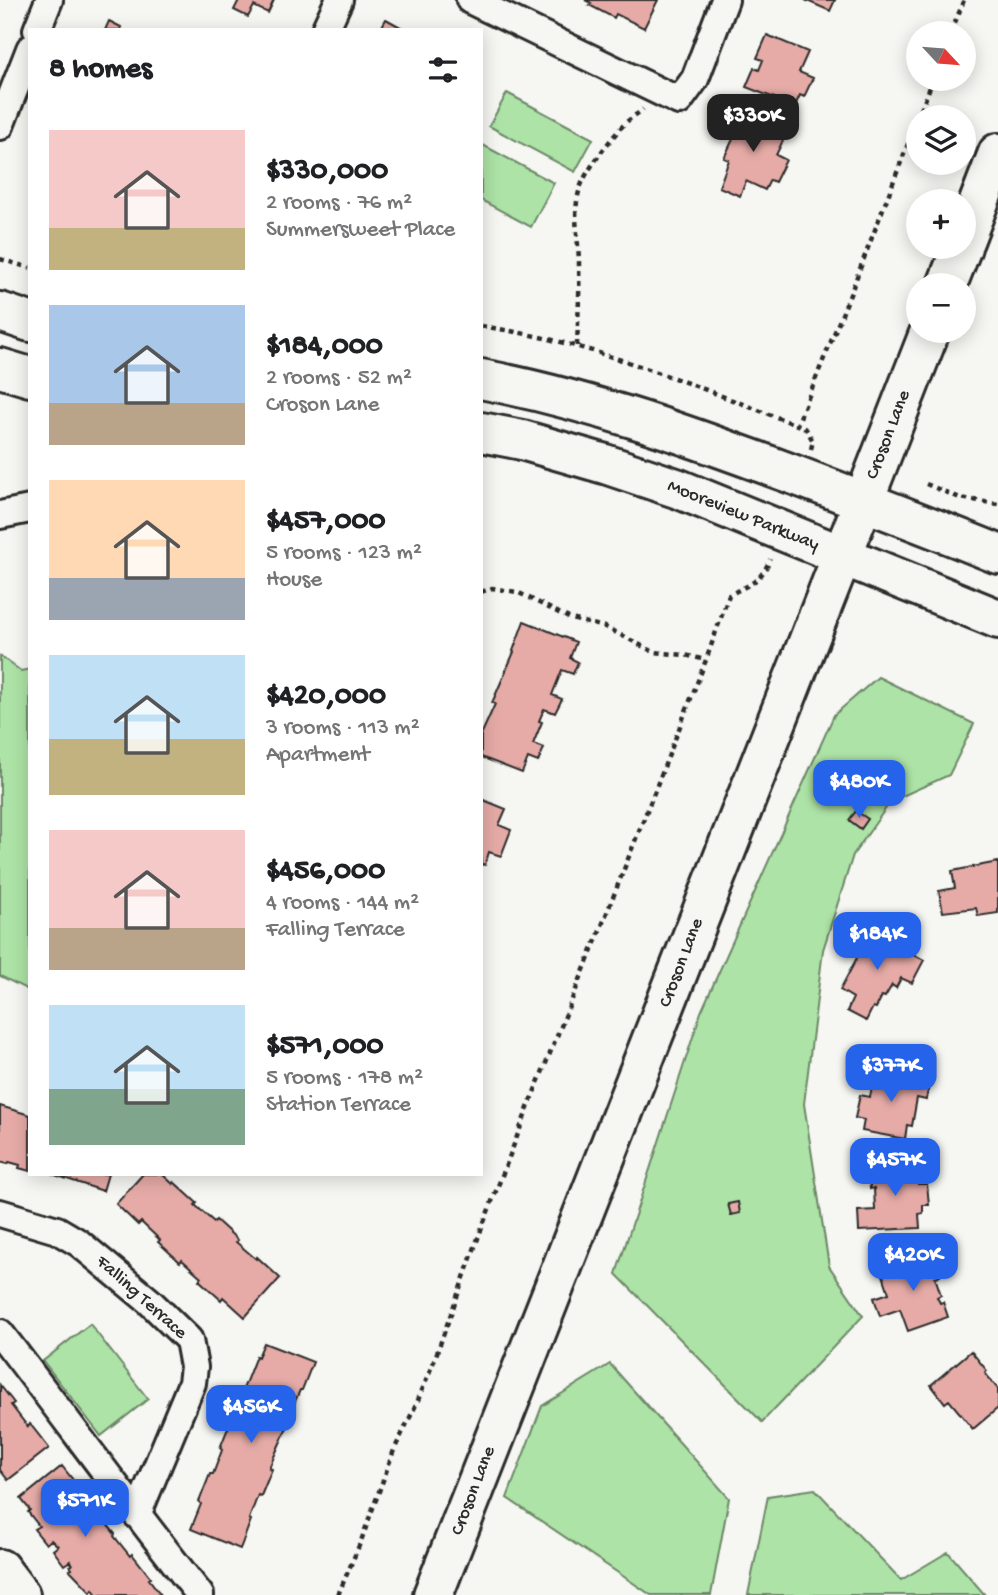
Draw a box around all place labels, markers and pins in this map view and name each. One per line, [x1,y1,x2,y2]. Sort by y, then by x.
pin: $330K [704,94,802,154]
pin: $480K [810,760,908,820]
pin: $184K [828,912,926,972]
pin: $377K [842,1044,940,1104]
pin: $457K [846,1138,944,1198]
pin: $420K [864,1234,962,1293]
pin: $456K [202,1386,300,1445]
pin: $571K [36,1480,134,1539]

